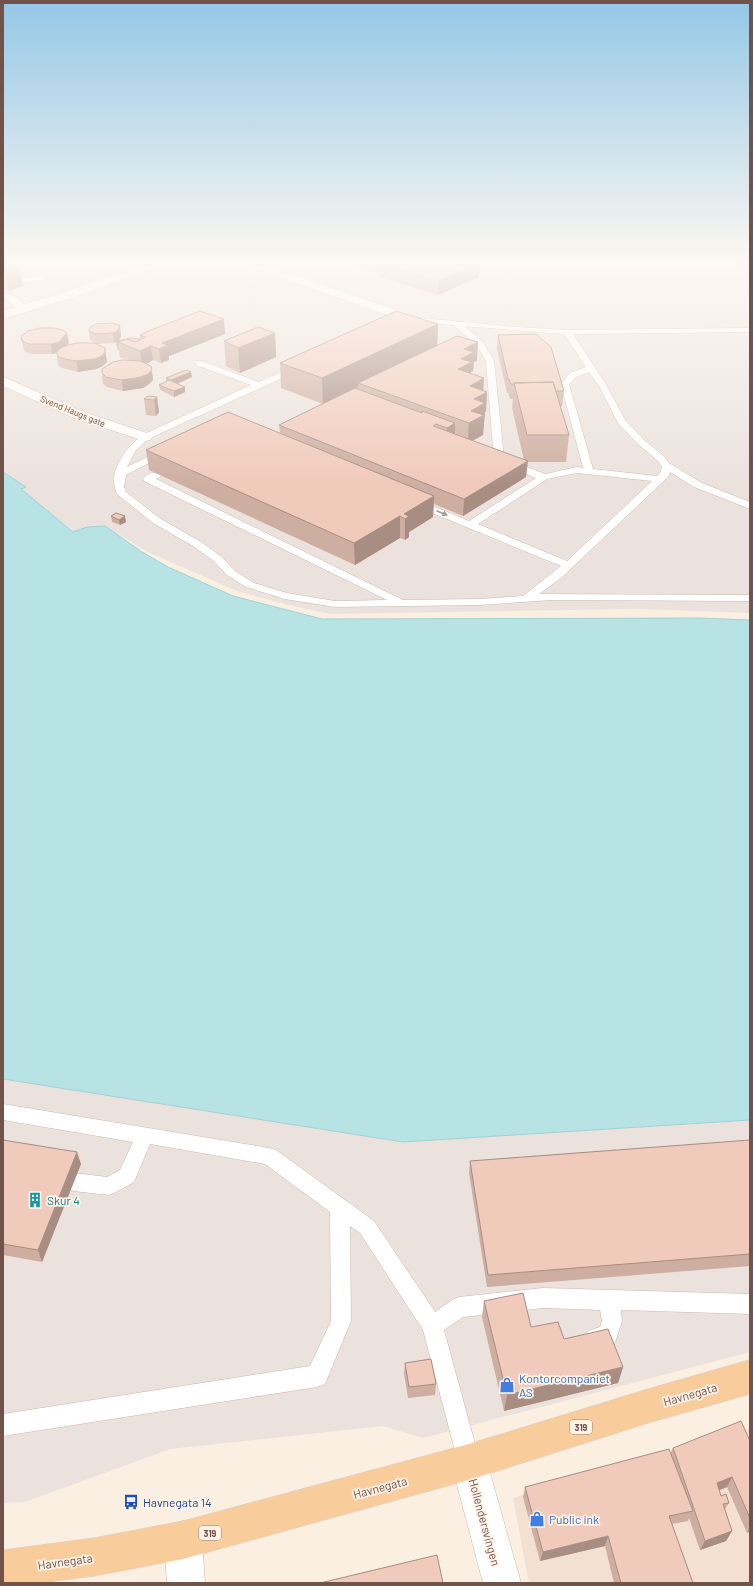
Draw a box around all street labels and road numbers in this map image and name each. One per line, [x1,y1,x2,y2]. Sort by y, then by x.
street label: Svend Haugs gate [39,393,107,429]
street label: Havnegata [661,1380,719,1408]
road number: 319 [570,1420,592,1434]
street label: Havnegata [351,1473,409,1501]
street label: Hollendersvingen [467,1477,503,1567]
road number: 319 [199,1526,221,1540]
street label: Havnegata [37,1550,93,1572]

